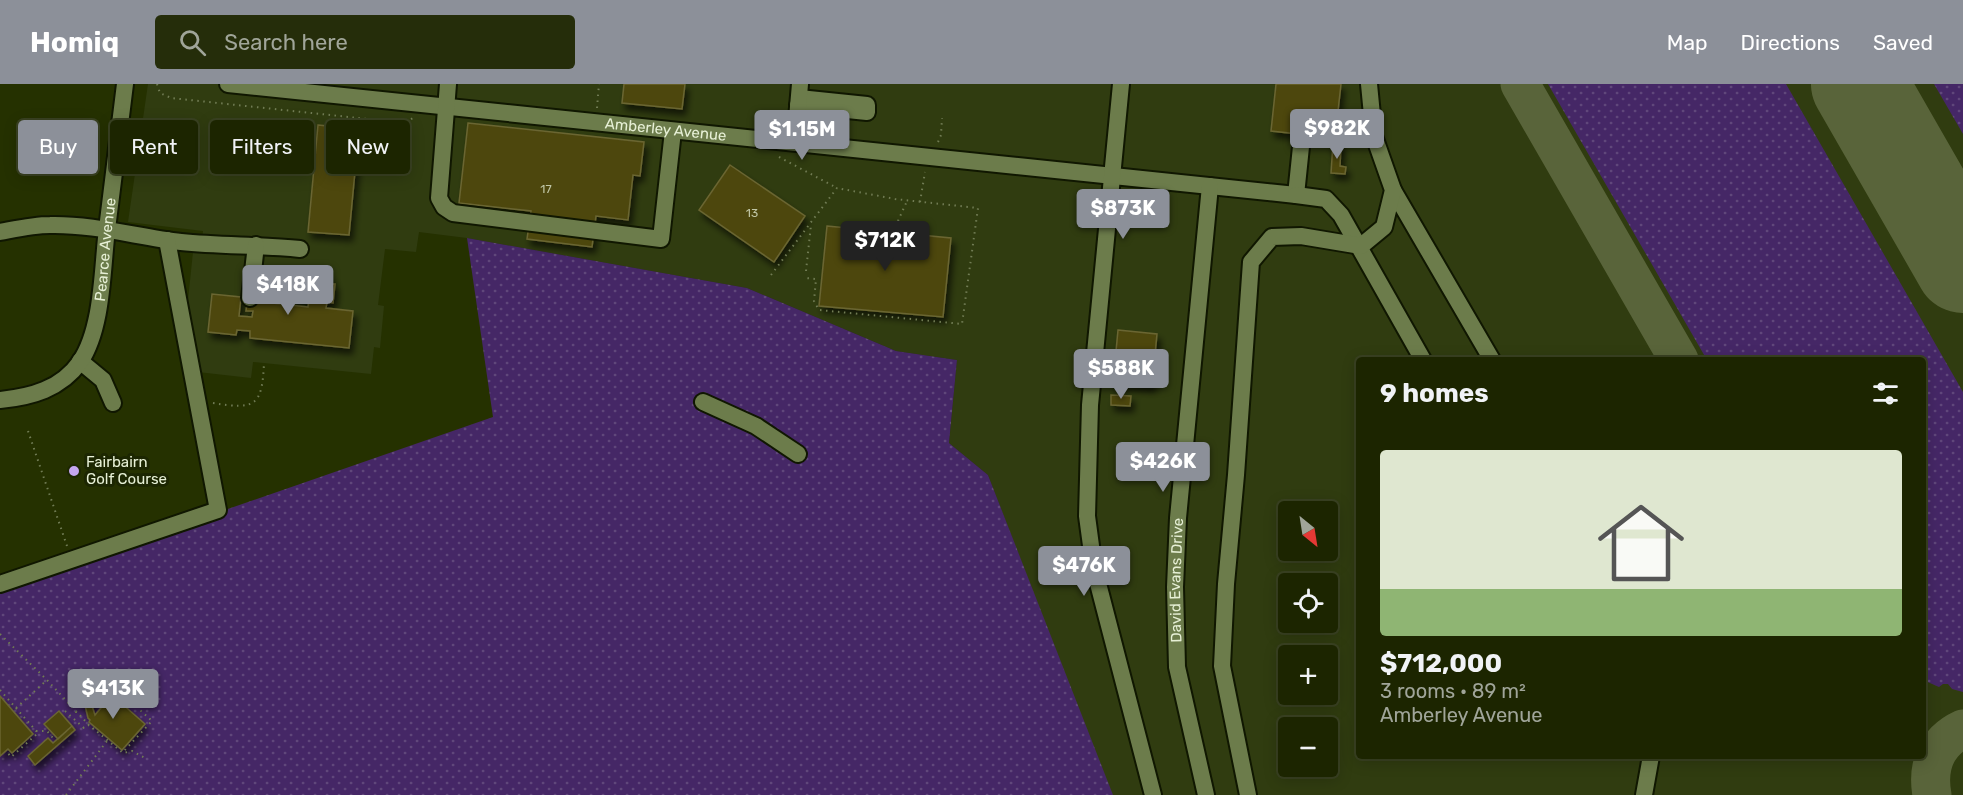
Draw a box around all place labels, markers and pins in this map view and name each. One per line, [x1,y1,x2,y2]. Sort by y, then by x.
pin: $982K [1295,109,1379,160]
pin: $1.15M [753,110,851,161]
pin: $873K [1081,189,1165,240]
pin: $712K [843,221,927,272]
pin: $418K [246,265,330,316]
pin: $588K [1079,349,1163,400]
pin: $426K [1121,442,1205,493]
place label: Fairbairn Golf Course [86,453,167,488]
marker: Fairbairn Golf Course [67,464,81,478]
pin: $476K [1042,546,1126,597]
pin: $413K [71,669,155,720]

